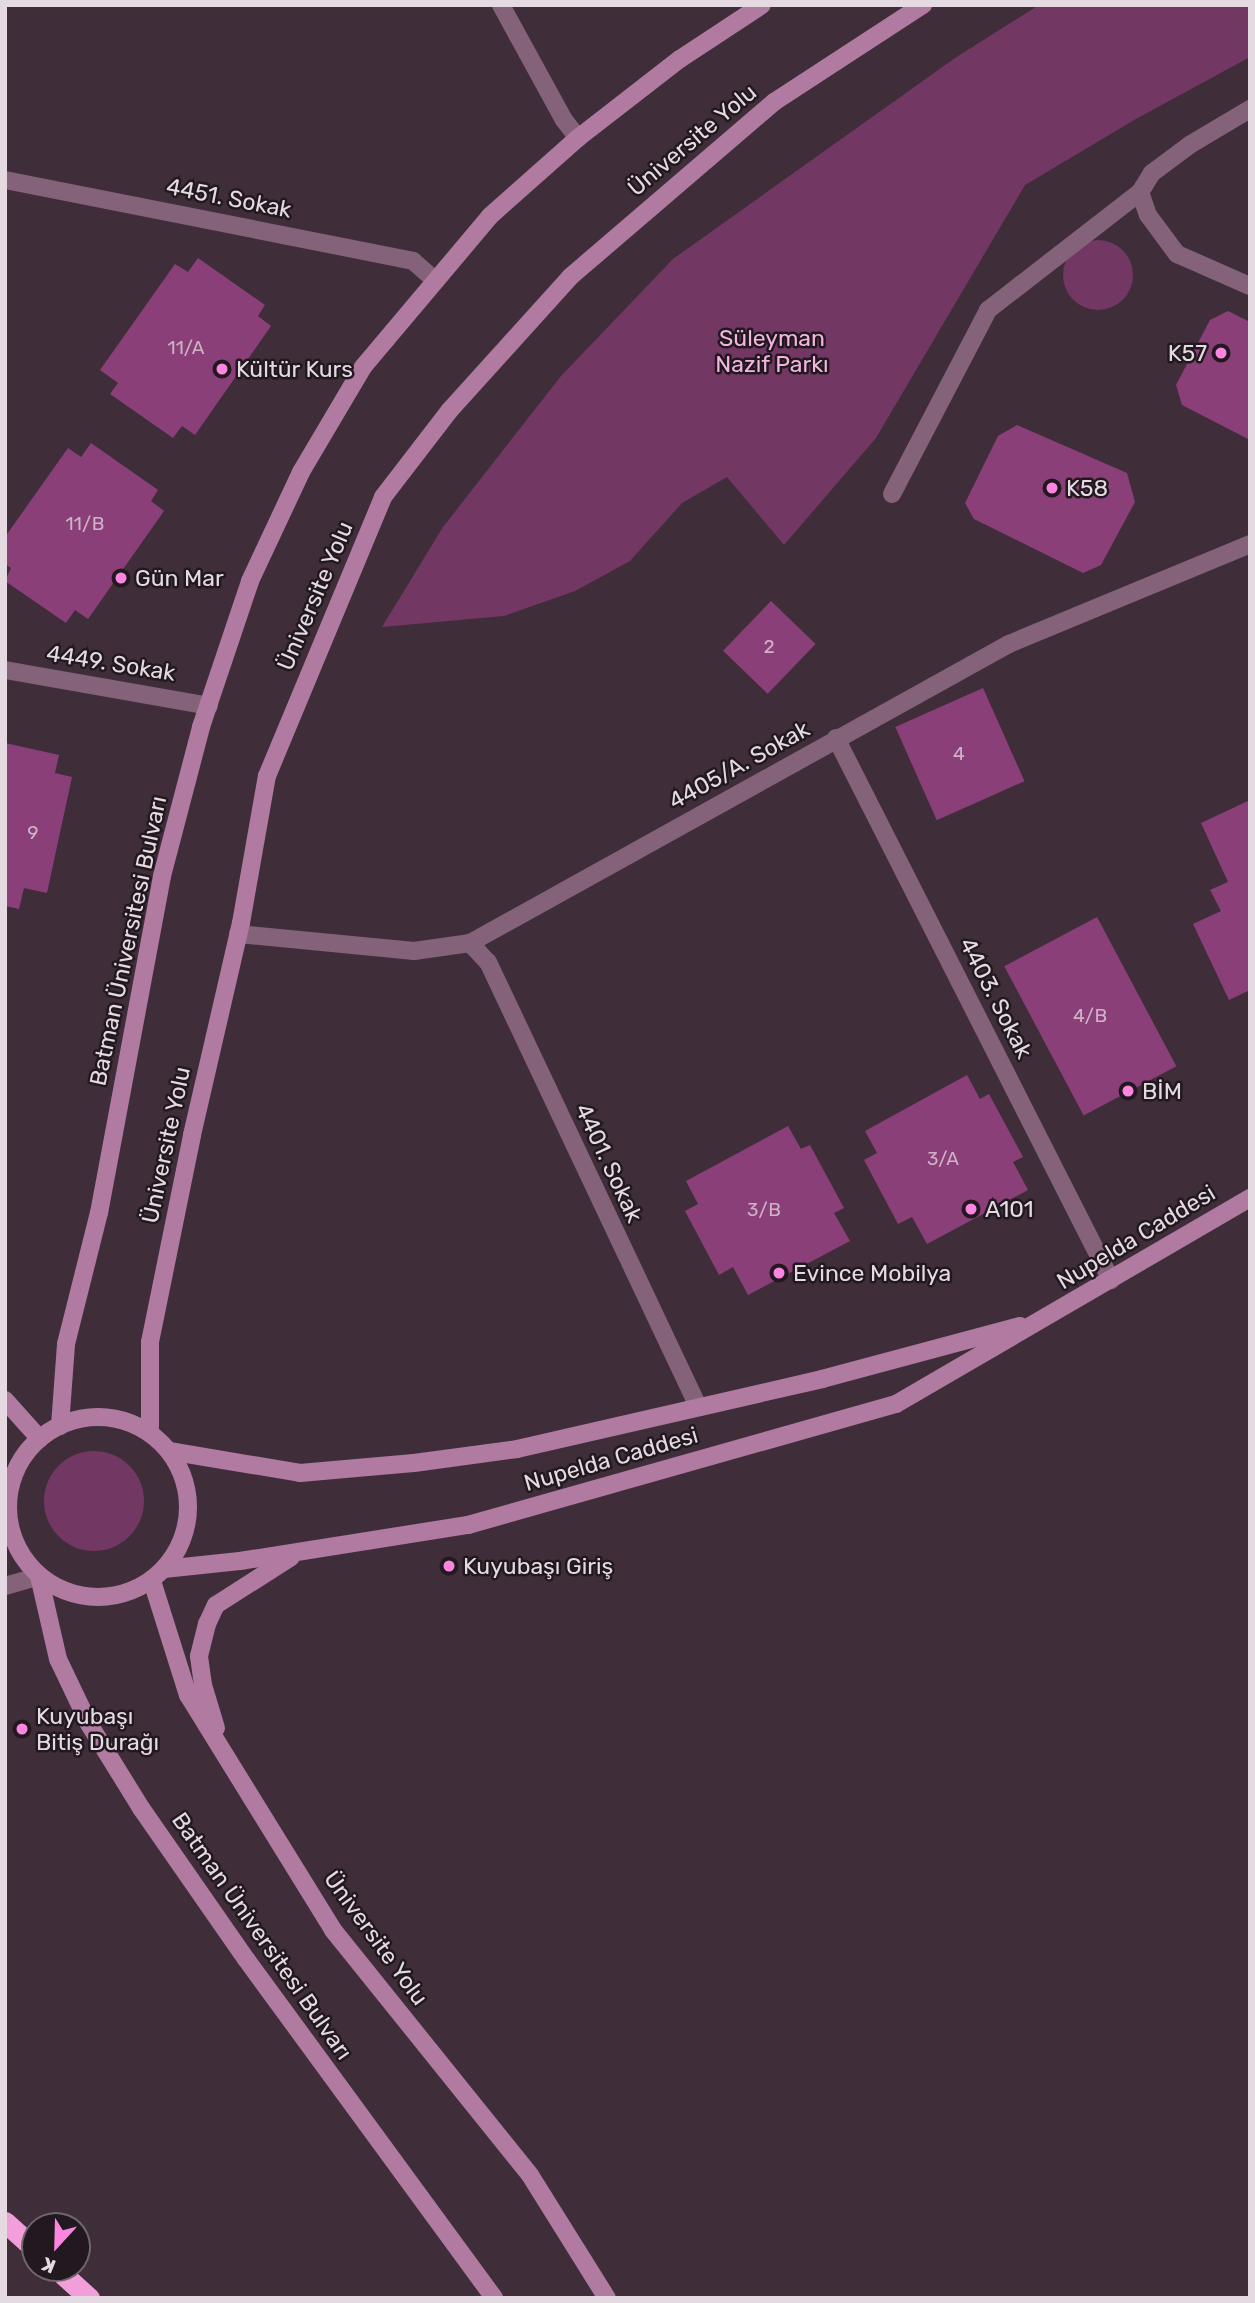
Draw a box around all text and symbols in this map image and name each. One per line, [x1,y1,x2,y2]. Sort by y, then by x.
street label: Üniversite Yolu [622,78,762,202]
street label: 4451. Sokak [164,172,294,224]
park label: Süleyman Nazif Parkı [715,324,829,378]
house number: 11/A [168,337,204,359]
place label: K57 [1168,339,1207,367]
marker: K57 [1213,345,1229,361]
place label: Kültür Kurs [236,355,354,383]
marker: Kültür Kurs [214,361,230,377]
place label: K58 [1066,474,1108,502]
marker: K58 [1044,480,1060,496]
house number: 11/B [66,513,104,535]
street label: Üniversite Yolu [271,517,359,675]
place label: Gün Mar [135,564,224,592]
marker: Gün Mar [113,570,129,586]
house number: 2 [763,636,775,658]
street label: 4449. Sokak [45,639,177,687]
street label: 4405/A. Sokak [664,715,814,815]
house number: 4 [953,743,965,765]
street label: Batman Üniversitesi Bulvarı [84,794,172,1088]
house number: 9 [27,822,39,844]
street label: 4403. Sokak [954,933,1038,1063]
house number: 4/B [1073,1005,1107,1027]
street label: Üniversite Yolu [136,1064,196,1226]
place label: BİM [1142,1077,1182,1105]
marker: BİM [1120,1083,1136,1099]
street label: 4401. Sokak [569,1099,649,1227]
house number: 3/A [927,1148,959,1170]
street label: Nupelda Caddesi [1052,1179,1220,1295]
place label: A101 [985,1195,1034,1223]
house number: 3/B [747,1199,781,1221]
marker: A101 [963,1201,979,1217]
place label: Evince Mobilya [793,1259,951,1287]
marker: Evince Mobilya [771,1265,787,1281]
street label: Nupelda Caddesi [521,1421,701,1497]
place label: Kuyubaşı Giriş [463,1552,613,1580]
marker: Kuyubaşı Giriş [441,1558,457,1574]
place label: Kuyubaşı Bitiş Durağı [36,1702,159,1756]
marker: Kuyubaşı Bitiş Durağı [14,1721,30,1737]
street label: Batman Üniversitesi Bulvarı [166,1807,358,2065]
street label: Üniversite Yolu [318,1865,434,2011]
north arrow [21,2212,91,2282]
text: K [39,2252,59,2278]

